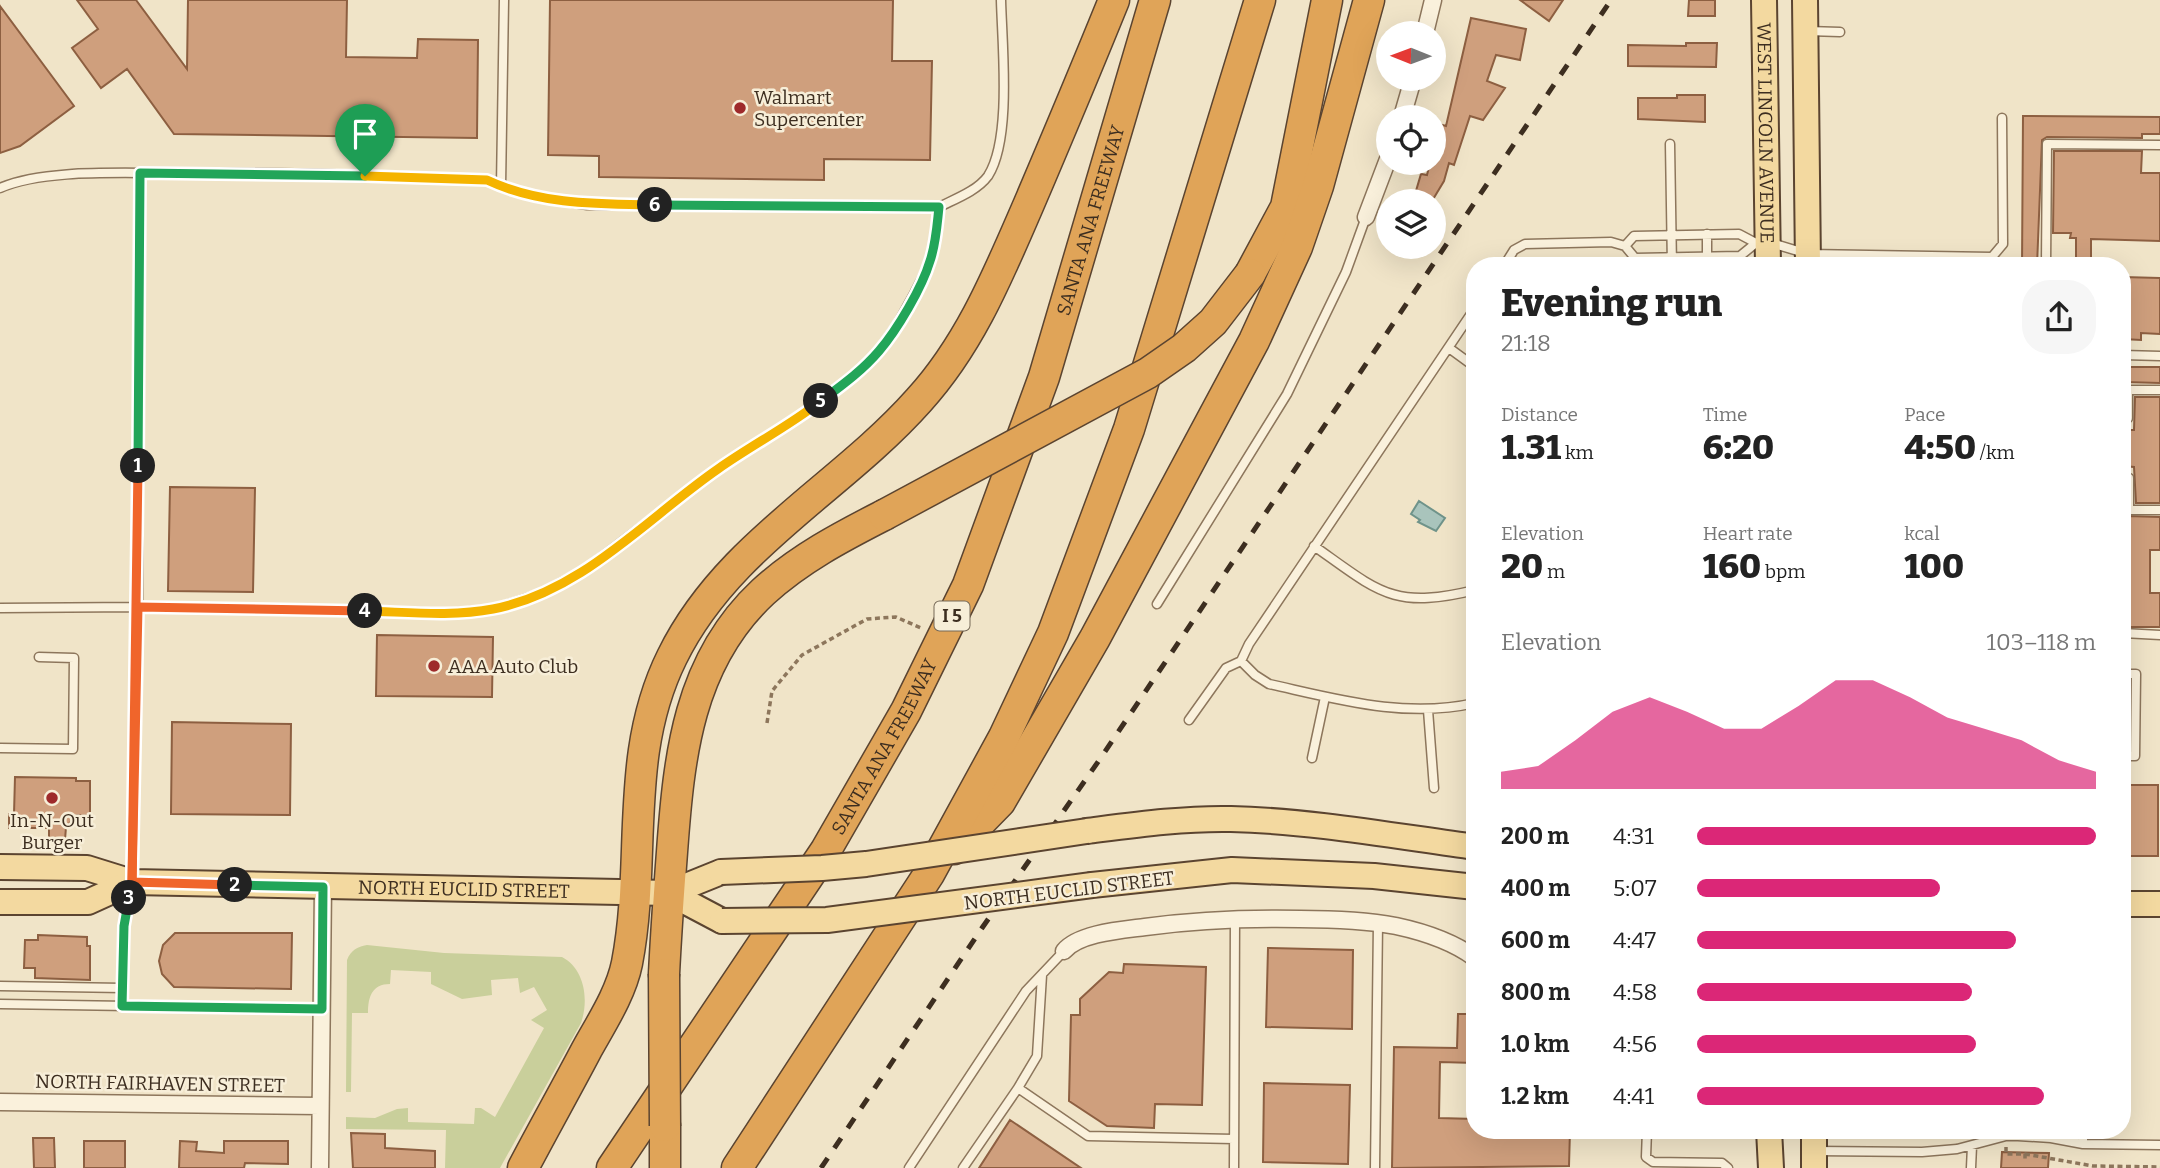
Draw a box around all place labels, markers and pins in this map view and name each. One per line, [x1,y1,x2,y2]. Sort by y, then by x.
place label: Walmart Supercenter [754,86,864,131]
marker: Walmart Supercenter [732,100,748,116]
pin [335,104,395,176]
pin: 6 [638,188,672,222]
pin: 5 [804,384,838,418]
pin: 1 [120,448,156,484]
pin: 4 [348,594,382,628]
place label: AAA Auto Club [448,655,578,678]
marker: AAA Auto Club [426,658,442,674]
marker: In-N-Out Burger [44,790,60,806]
place label: In-N-Out Burger [10,809,94,854]
pin: 2 [218,868,252,903]
pin: 3 [111,880,146,916]

